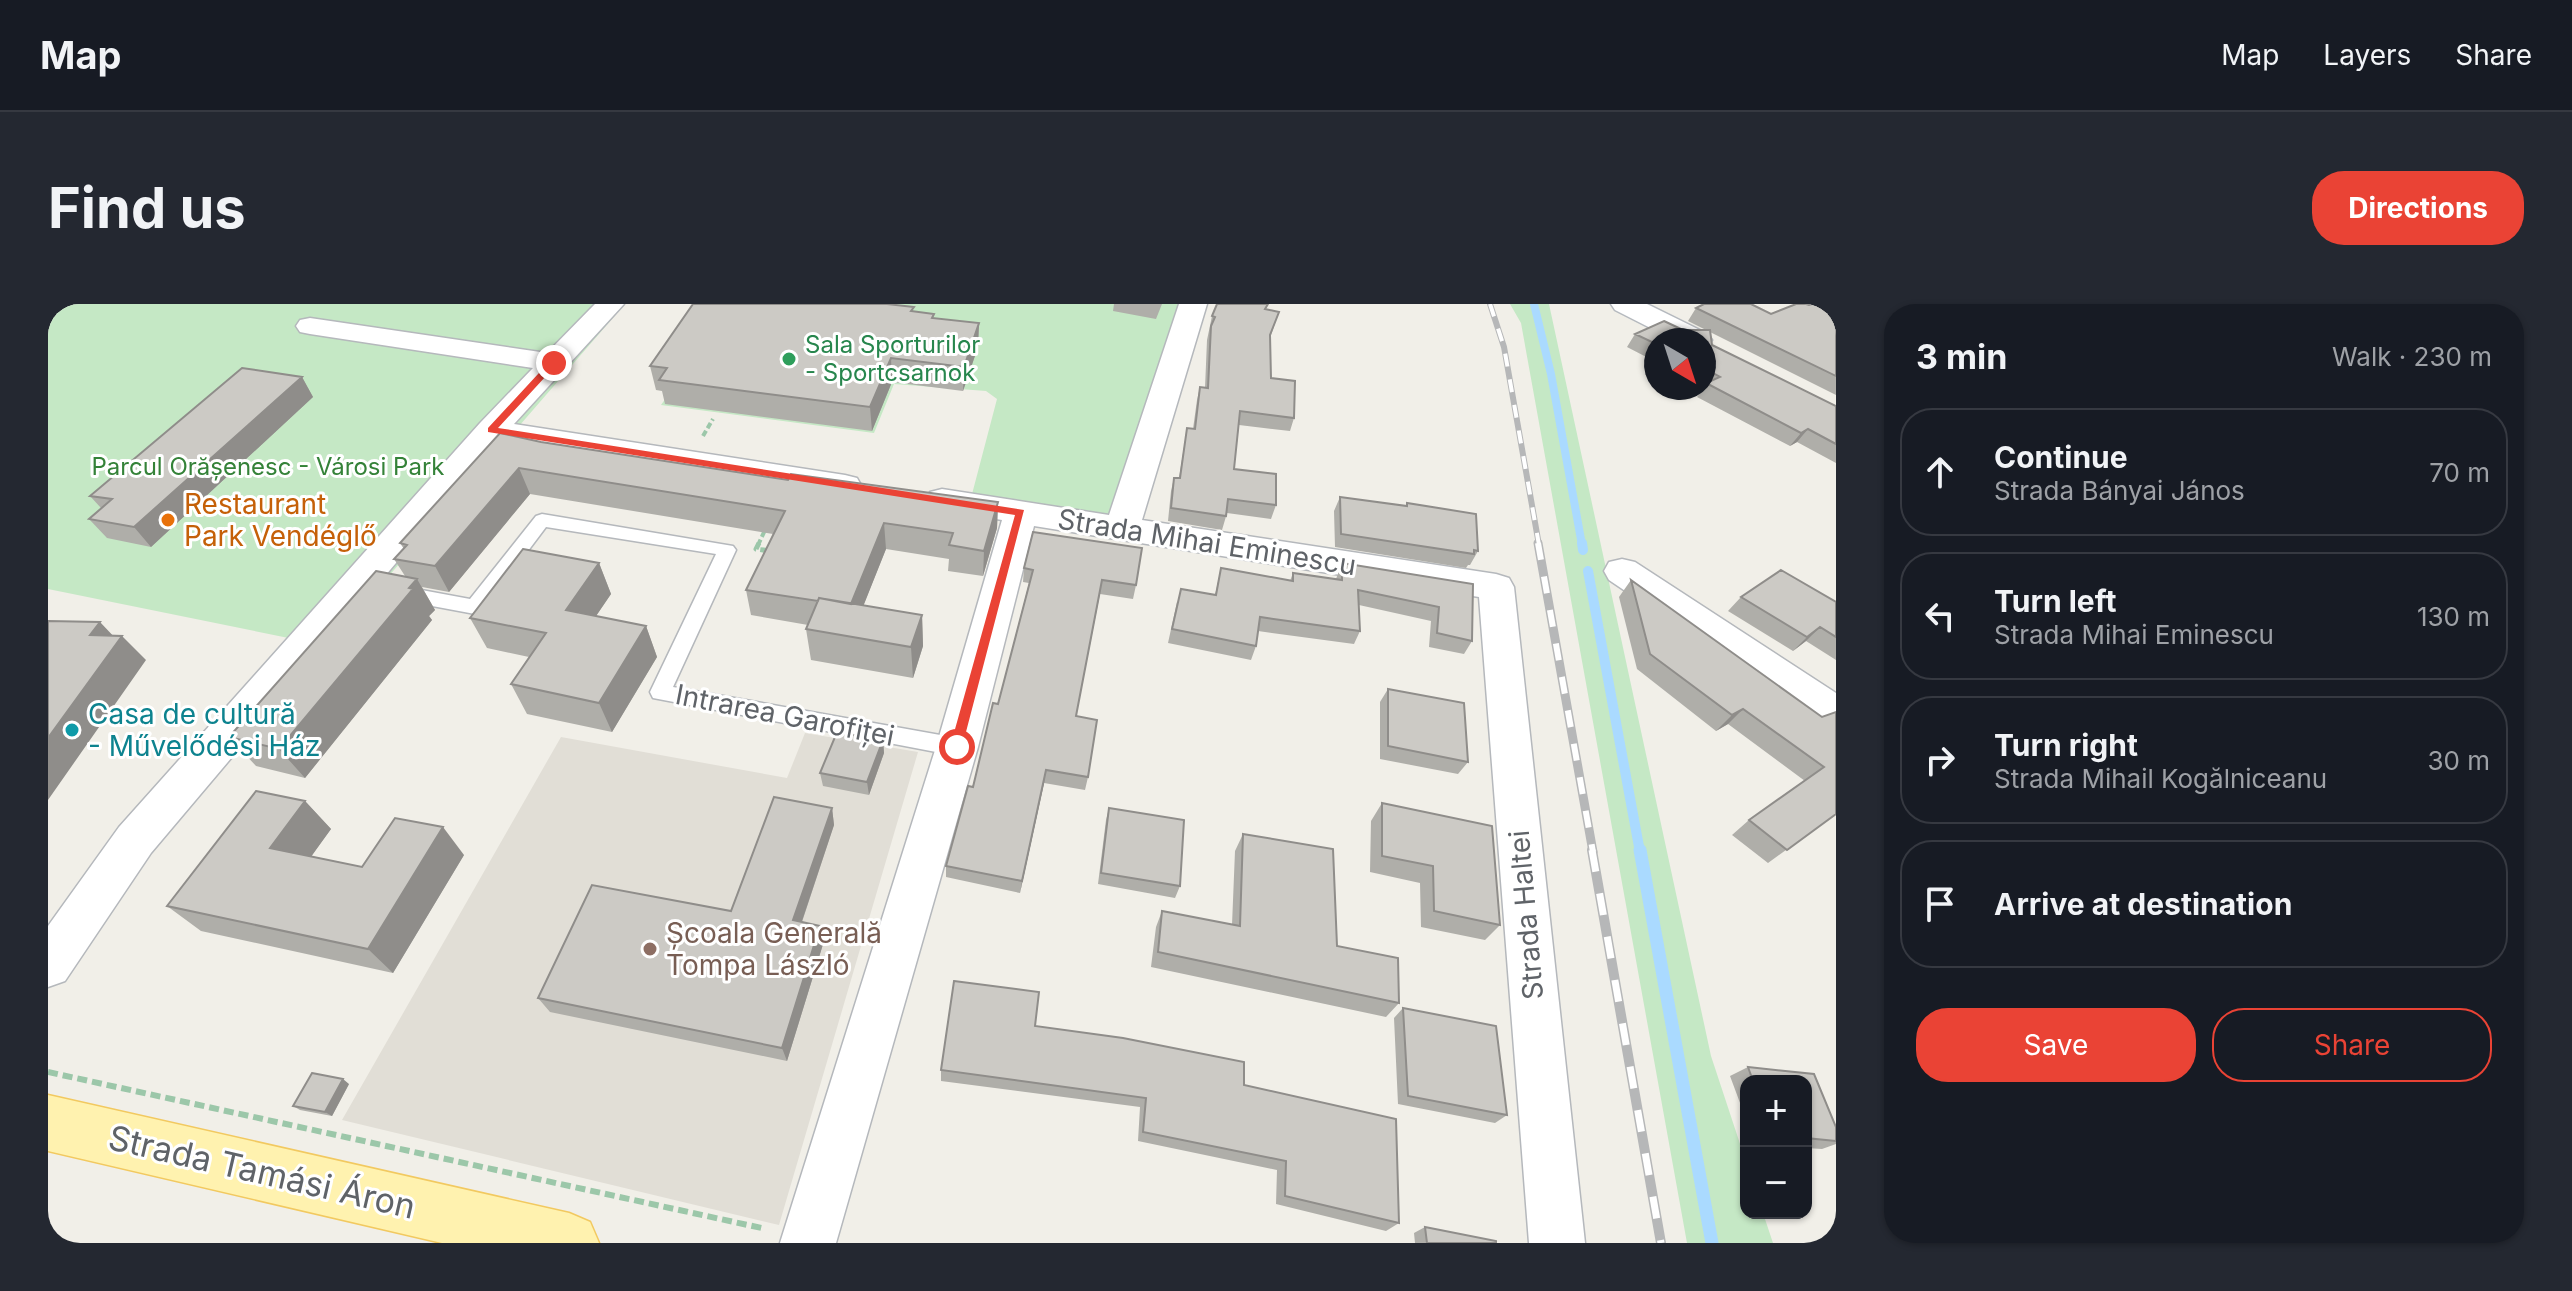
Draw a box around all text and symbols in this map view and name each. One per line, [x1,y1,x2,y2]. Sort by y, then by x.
text: Map [40,32,121,78]
text: Map [2221,38,2279,72]
text: Layers [2323,38,2411,72]
text: Share [2455,38,2532,72]
button: Directions [2312,171,2524,245]
text: Find us [48,174,246,242]
north arrow [1644,328,1716,400]
place label: Sala Sporturilor - Sportcsarnok [805,330,980,387]
text: 3 min [1916,336,2007,377]
text: Walk · 230 m [2332,341,2492,372]
route end [536,345,572,381]
marker: Sala Sporturilor - Sportcsarnok [780,350,798,368]
text: Continue [1994,439,2128,475]
icon: ahead [1918,450,1962,494]
park label: Parcul Orășenesc - Városi Park [92,452,444,481]
text: 70 m [2429,457,2490,488]
text: Strada Bányai János [1994,475,2245,506]
place label: Restaurant Park Vendéglő [184,487,377,553]
street label: Strada Mihai Eminescu [1055,502,1359,582]
marker: Restaurant Park Vendéglő [159,511,177,529]
text: Turn left [1994,583,2116,619]
icon: left [1918,594,1962,638]
text: 130 m [2417,601,2490,632]
text: Strada Mihai Eminescu [1994,619,2274,650]
street label: Intrarea Garofiței [673,677,897,753]
place label: Casa de cultură - Művelődési Ház [88,697,321,763]
marker: Casa de cultură - Művelődési Ház [63,721,81,739]
text: Turn right [1994,727,2138,763]
route start [939,729,975,765]
icon: right [1918,738,1962,782]
text: 30 m [2427,745,2490,776]
text: Strada Mihail Kogălniceanu [1994,763,2327,794]
street label: Strada Haltei [1502,829,1550,1001]
icon: arrive [1918,882,1962,926]
text: Arrive at destination [1994,886,2292,922]
place label: Școala Generală Tompa László [666,916,882,982]
marker: Școala Generală Tompa László [641,940,659,958]
button: Save [1916,1008,2196,1082]
button: Share [2212,1008,2492,1082]
map controls [1740,1075,1812,1219]
button: + [1740,1075,1812,1147]
street label: Strada Tamási Áron [105,1116,420,1227]
button: − [1740,1147,1812,1219]

